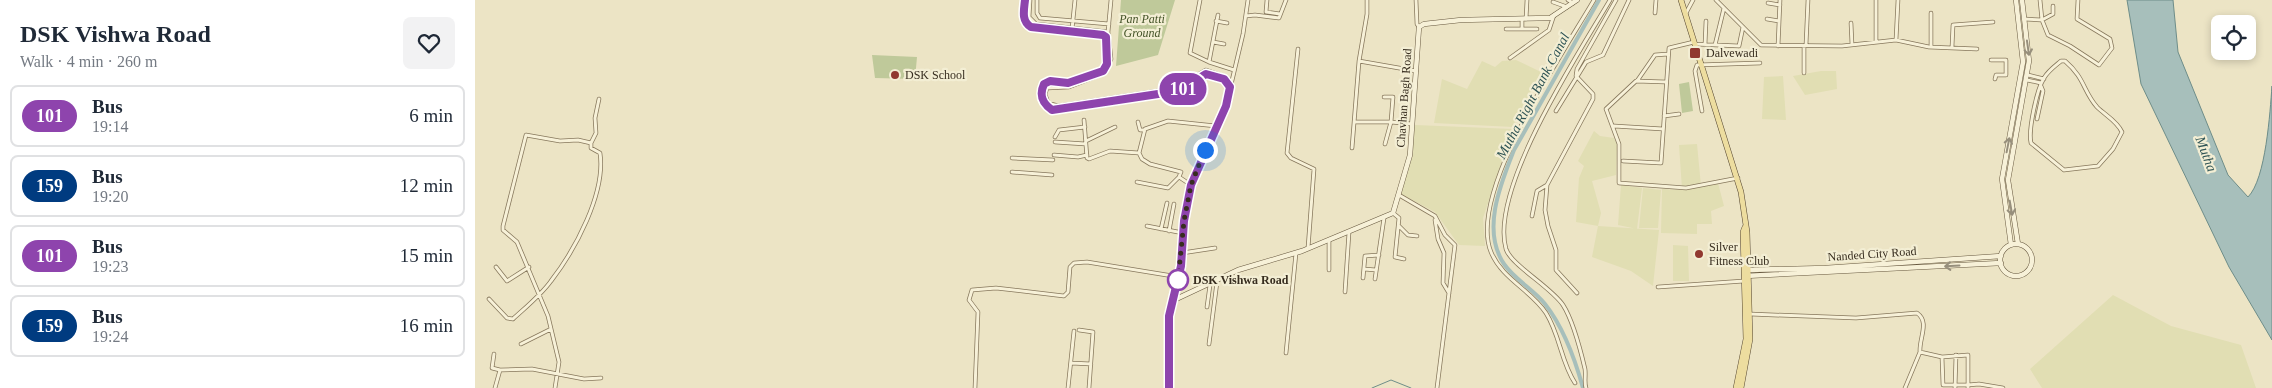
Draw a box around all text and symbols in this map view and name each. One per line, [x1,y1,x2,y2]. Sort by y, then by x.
park label: Pan Patti Ground [1118,12,1165,40]
map controls [2211,15,2256,60]
button: locate [2211,15,2256,60]
button: heart [403,17,455,69]
text: DSK Vishwa Road [20,21,211,47]
water label: Mutha Right Bank Canal [1493,30,1573,162]
one-way arrow [2023,40,2033,56]
marker: Dalvewadi [1688,46,1702,60]
place label: Dalvewadi [1706,46,1759,60]
street label: Chavhan Bagh Road [1394,48,1414,148]
text: Walk · 4 min · 260 m [20,53,157,70]
place label: DSK School [905,68,966,82]
marker: DSK School [889,69,901,81]
line badge: 101 [1154,73,1212,105]
text: 101 [1170,79,1197,99]
text: Bus [92,96,123,117]
text: 6 min [409,105,453,126]
text: 101 [36,106,63,126]
text: 19:14 [92,118,128,135]
water label: Mutha [2192,133,2220,174]
one-way arrow [2004,137,2013,153]
your location [1193,138,1218,163]
text: Bus [92,166,123,187]
text: 12 min [400,175,453,196]
text: 159 [36,176,63,196]
text: 19:20 [92,188,128,205]
one-way arrow [2007,200,2017,216]
text: Bus [92,236,123,257]
place label: Silver Fitness Club [1709,240,1769,268]
street label: Nanded City Road [1827,244,1917,264]
text: 15 min [400,245,453,266]
text: 101 [36,246,63,266]
marker: Silver Fitness Club [1693,248,1705,260]
text: 19:23 [92,258,128,275]
one-way arrow [1944,261,1960,270]
marker: DSK Vishwa Road [1167,269,1189,291]
place label: DSK Vishwa Road [1193,273,1289,287]
text: Bus [92,306,123,327]
text: 16 min [400,315,453,336]
text: 159 [36,316,63,336]
text: 19:24 [92,328,128,345]

